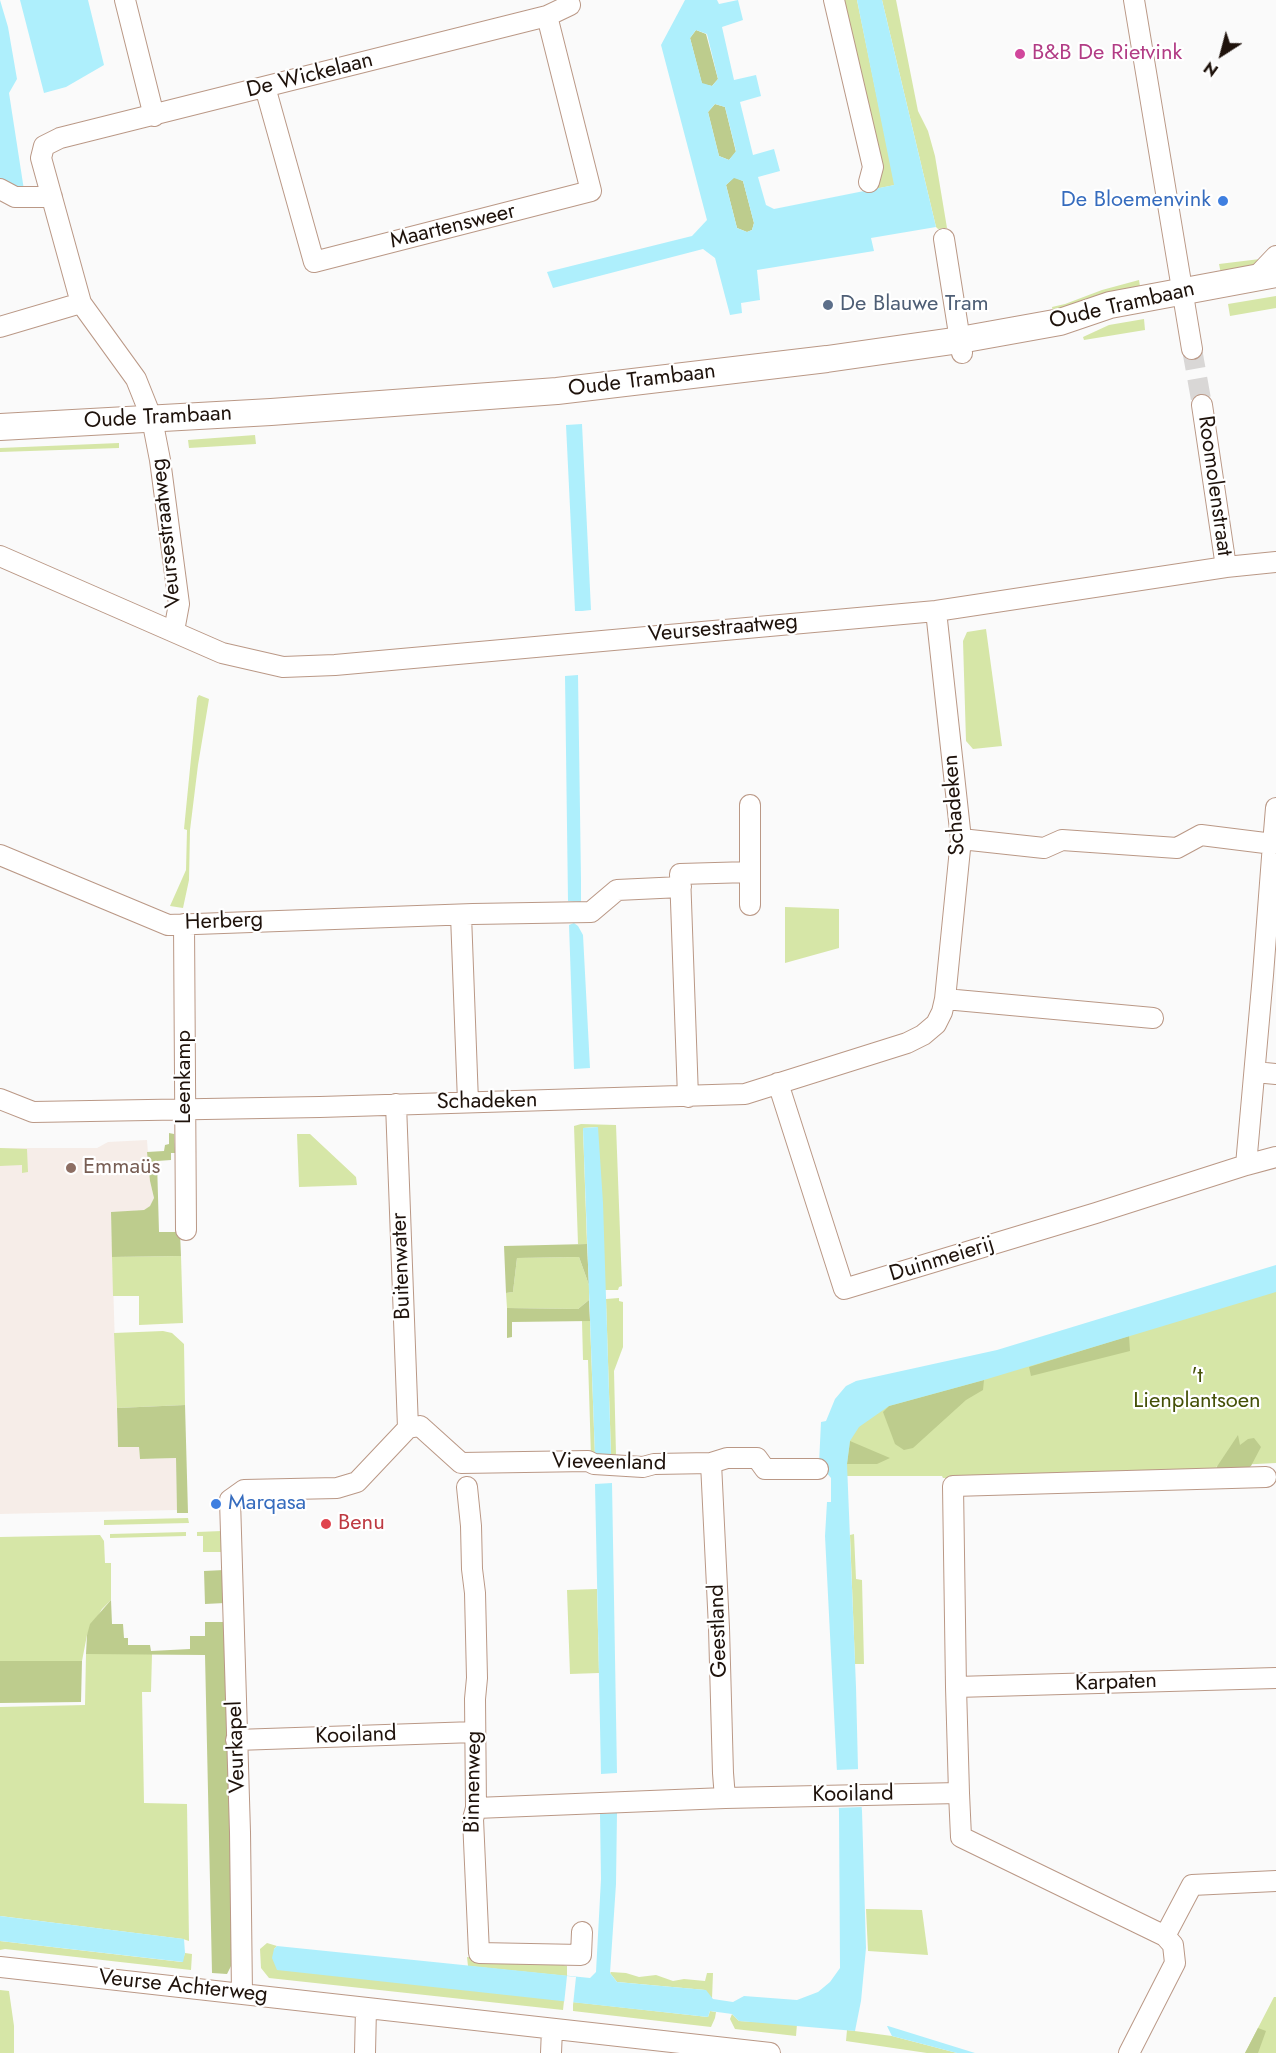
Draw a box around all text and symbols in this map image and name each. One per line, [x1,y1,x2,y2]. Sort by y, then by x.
north arrow [1192,24,1252,84]
place label: B&B De Rietvink [1032,41,1182,67]
marker: B&B De Rietvink [1013,47,1027,61]
street label: De Wickelaan [244,48,376,104]
text: N [1199,56,1223,82]
place label: De Bloemenvink [1061,188,1211,214]
marker: De Bloemenvink [1216,194,1230,208]
street label: Maartensweer [388,199,518,255]
street label: Oude Trambaan [1047,276,1197,336]
place label: De Blauwe Tram [840,292,989,318]
marker: De Blauwe Tram [821,298,835,312]
street label: Oude Trambaan [567,359,717,403]
street label: Oude Trambaan [83,401,233,435]
street label: Roomolenstraat [1191,414,1237,558]
street label: Veursestraatweg [146,457,188,609]
street label: Veursestraatweg [647,609,799,649]
street label: Schadeken [938,754,972,856]
street label: Herberg [184,907,264,937]
street label: Leenkamp [172,1030,198,1124]
street label: Schadeken [436,1088,538,1116]
place label: Emmaüs [83,1155,160,1181]
marker: Emmaüs [64,1161,78,1175]
street label: Buitenwater [387,1212,417,1320]
street label: Duinmeierij [886,1232,998,1288]
park label: 't Lienplantsoen [1133,1364,1261,1416]
street label: Vieveenland [552,1449,666,1477]
place label: Marqasa [228,1491,306,1517]
marker: Marqasa [209,1497,223,1511]
place label: Benu [338,1511,385,1537]
marker: Benu [319,1517,333,1531]
street label: Geestland [704,1584,734,1678]
street label: Karpaten [1075,1668,1157,1698]
street label: Veurkapel [222,1700,252,1794]
street label: Kooiland [315,1721,397,1751]
street label: Binnenweg [460,1731,488,1833]
street label: Kooiland [812,1781,894,1809]
street label: Veurse Achterweg [97,1965,269,2009]

